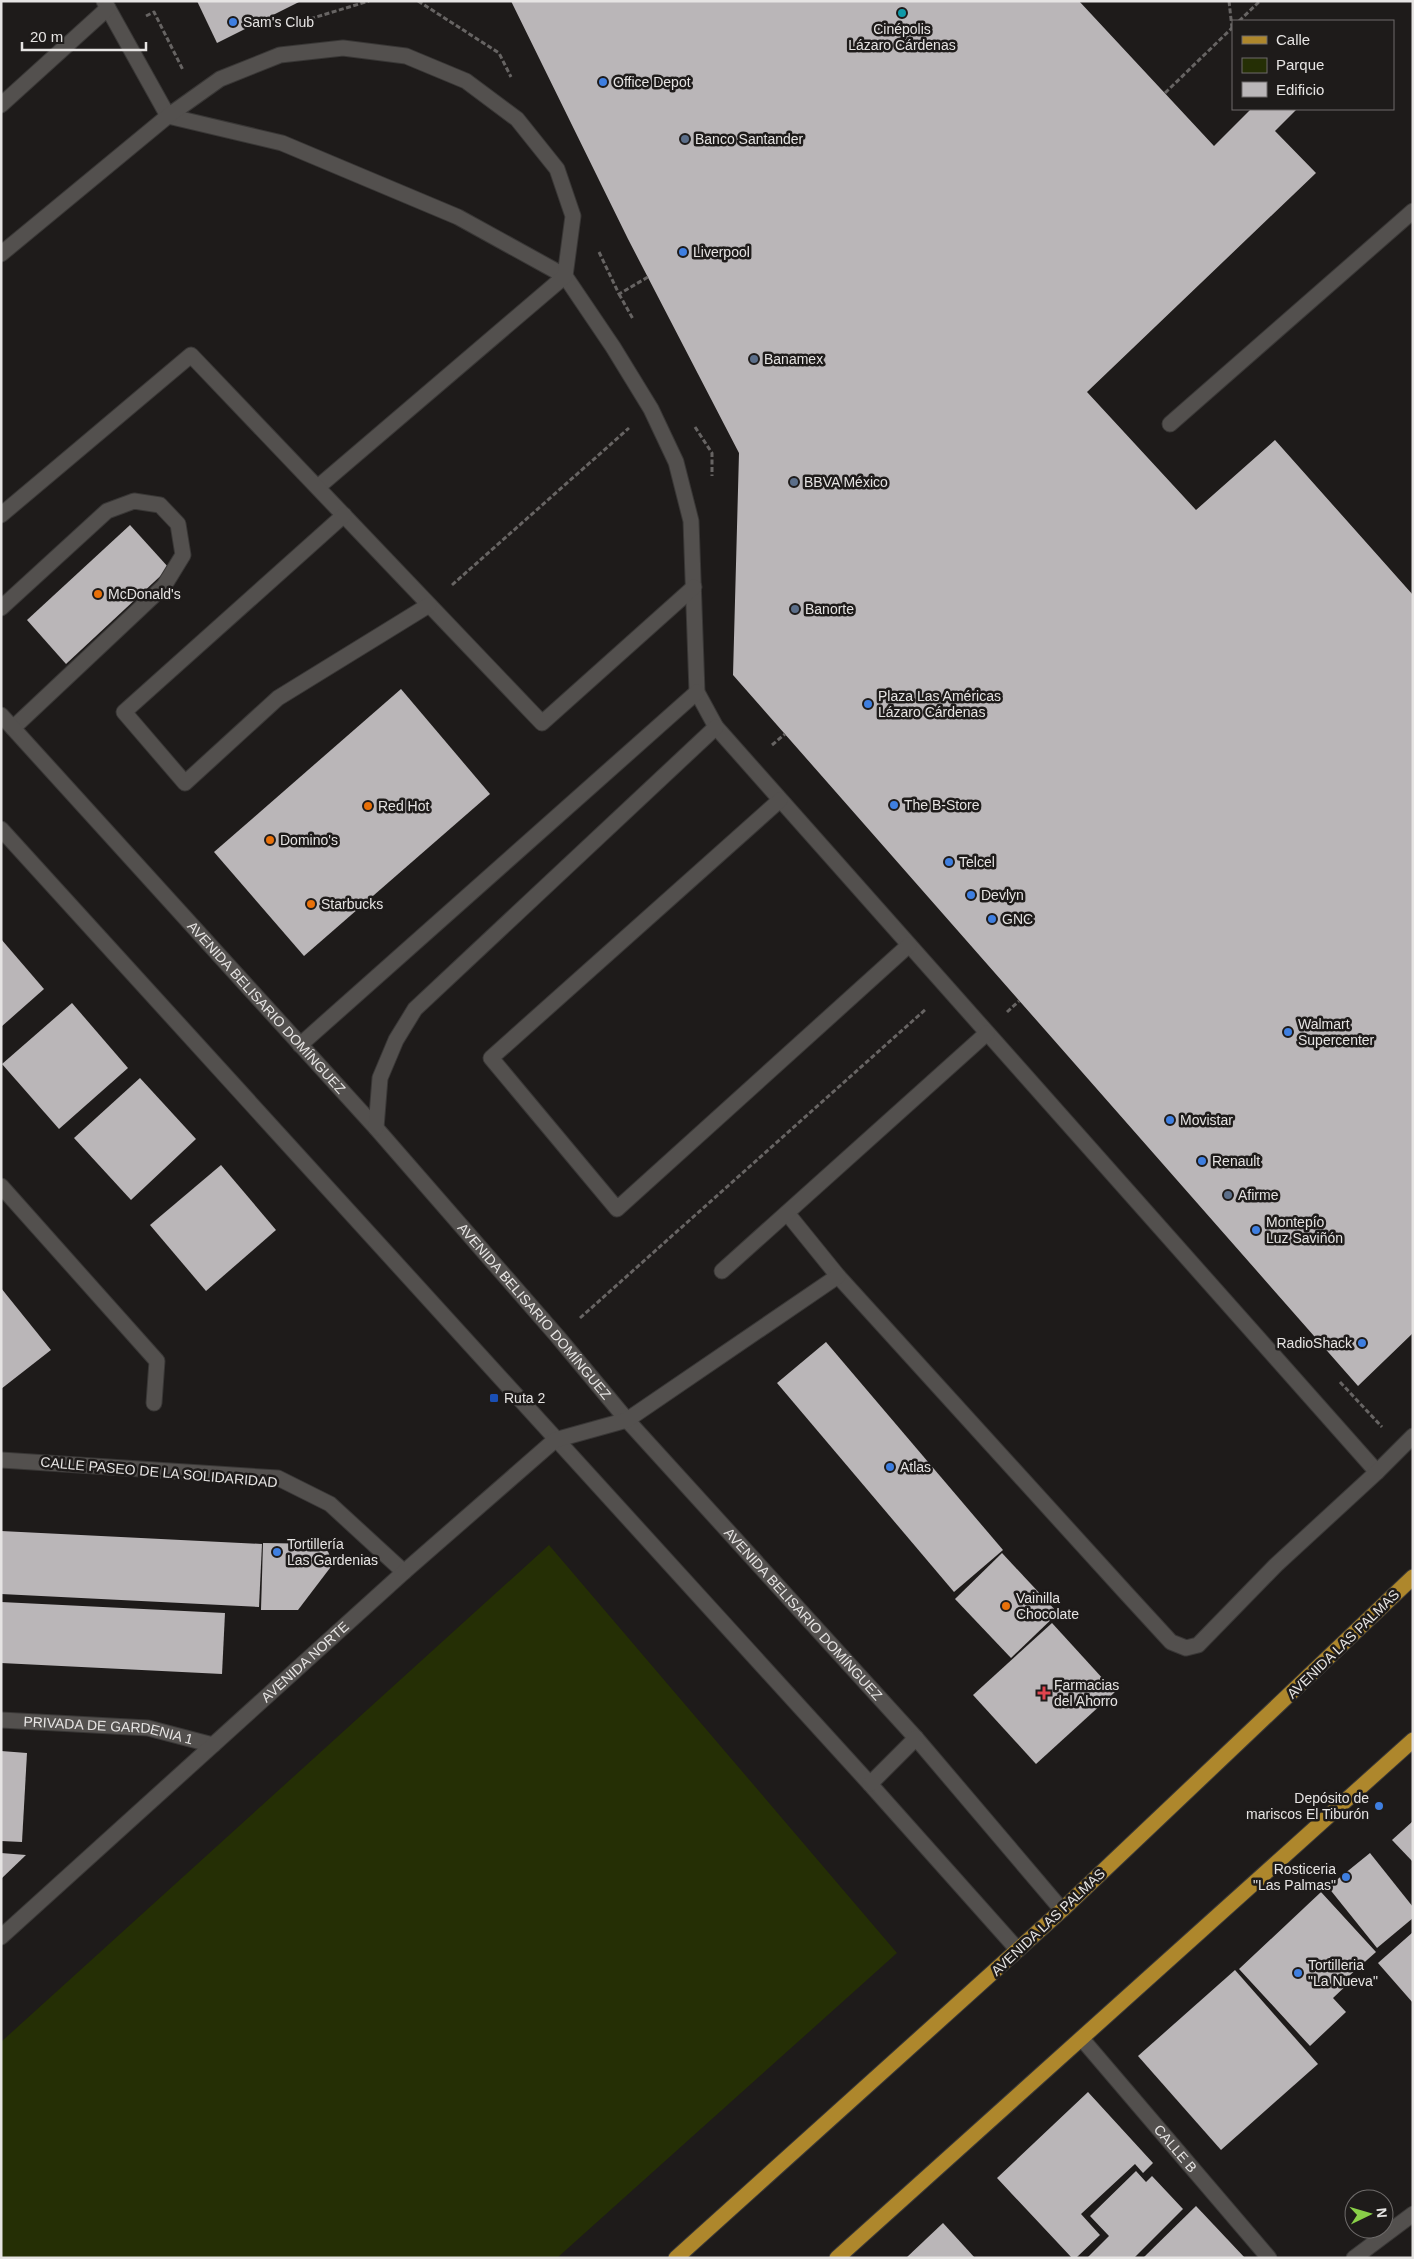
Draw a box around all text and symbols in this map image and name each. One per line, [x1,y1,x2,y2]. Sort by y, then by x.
marker: Cinépolis Lázaro Cárdenas [896,7,908,19]
place label: Sam's Club [243,14,314,30]
marker: Sam's Club [227,16,239,28]
scale bar [22,20,146,52]
legend [1232,20,1394,110]
place label: Cinépolis Lázaro Cárdenas [848,21,956,53]
text: 20 m [30,28,63,45]
text: Calle [1276,31,1310,48]
text: Parque [1276,56,1324,73]
place label: Office Depot [613,74,691,90]
marker: Office Depot [597,76,609,88]
text: Edificio [1276,81,1324,98]
place label: Banco Santander [695,131,804,147]
marker: Banco Santander [679,133,691,145]
place label: Liverpool [693,244,750,260]
marker: Liverpool [677,246,689,258]
place label: Banamex [764,351,823,367]
marker: Banamex [748,353,760,365]
place label: BBVA México [804,474,888,490]
marker: BBVA México [788,476,800,488]
place label: McDonald's [108,586,181,602]
marker: McDonald's [92,588,104,600]
place label: Banorte [805,601,854,617]
marker: Banorte [789,603,801,615]
place label: Plaza Las Américas Lázaro Cárdenas [878,688,1001,720]
marker: Plaza Las Américas Lázaro Cárdenas [862,698,874,710]
place label: The B-Store [904,797,980,813]
place label: Red Hot [378,798,429,814]
marker: The B-Store [888,799,900,811]
marker: Red Hot [362,800,374,812]
place label: Domino's [280,832,338,848]
marker: Domino's [264,834,276,846]
place label: Telcel [959,854,995,870]
marker: Telcel [943,856,955,868]
place label: Devlyn [981,887,1024,903]
marker: Devlyn [965,889,977,901]
place label: Starbucks [321,896,383,912]
marker: Starbucks [305,898,317,910]
place label: GNC [1002,911,1033,927]
marker: GNC [986,913,998,925]
street label: AVENIDA BELISARIO DOMÍNGUEZ [184,918,349,1097]
place label: Walmart Supercenter [1298,1016,1375,1048]
marker: Walmart Supercenter [1282,1026,1294,1038]
place label: Movistar [1180,1112,1233,1128]
marker: Movistar [1164,1114,1176,1126]
place label: Renault [1212,1153,1260,1169]
marker: Renault [1196,1155,1208,1167]
place label: Afirme [1238,1187,1279,1203]
marker: Afirme [1222,1189,1234,1201]
place label: Montepío Luz Saviñón [1266,1214,1343,1246]
street label: AVENIDA BELISARIO DOMÍNGUEZ [454,1220,615,1403]
marker: Montepío Luz Saviñón [1250,1224,1262,1236]
place label: RadioShack [1277,1335,1353,1351]
marker: RadioShack [1356,1337,1368,1349]
place label: Ruta 2 [504,1390,545,1406]
marker: Ruta 2 [488,1392,500,1404]
street label: CALLE PASEO DE LA SOLIDARIDAD [40,1454,278,1490]
place label: Atlas [900,1459,931,1475]
marker: Atlas [884,1461,896,1473]
street label: AVENIDA BELISARIO DOMÍNGUEZ [721,1525,886,1704]
place label: Tortillería Las Gardenias [287,1536,378,1568]
marker: Tortillería Las Gardenias [271,1546,283,1558]
street label: AVENIDA LAS PALMAS [1284,1586,1402,1702]
place label: Vainilla Chocolate [1016,1590,1079,1622]
marker: Vainilla Chocolate [1000,1600,1012,1612]
street label: AVENIDA NORTE [258,1618,352,1705]
place label: Farmacias del Ahorro [1054,1677,1119,1709]
marker: Farmacias del Ahorro [1038,1687,1050,1699]
street label: PRIVADA DE GARDENIA 1 [23,1713,195,1748]
place label: Depósito de mariscos El Tiburón [1246,1790,1369,1822]
marker: Depósito de mariscos El Tiburón [1373,1800,1385,1812]
place label: Rosticeria "Las Palmas" [1253,1861,1336,1893]
street label: AVENIDA LAS PALMAS [988,1865,1108,1979]
marker: Rosticeria "Las Palmas" [1340,1871,1352,1883]
place label: Tortilleria "La Nueva" [1308,1957,1378,1989]
marker: Tortilleria "La Nueva" [1292,1967,1304,1979]
street label: CALLE B [1151,2121,1200,2176]
north arrow [1344,2189,1394,2239]
text: N [1374,2207,1390,2219]

